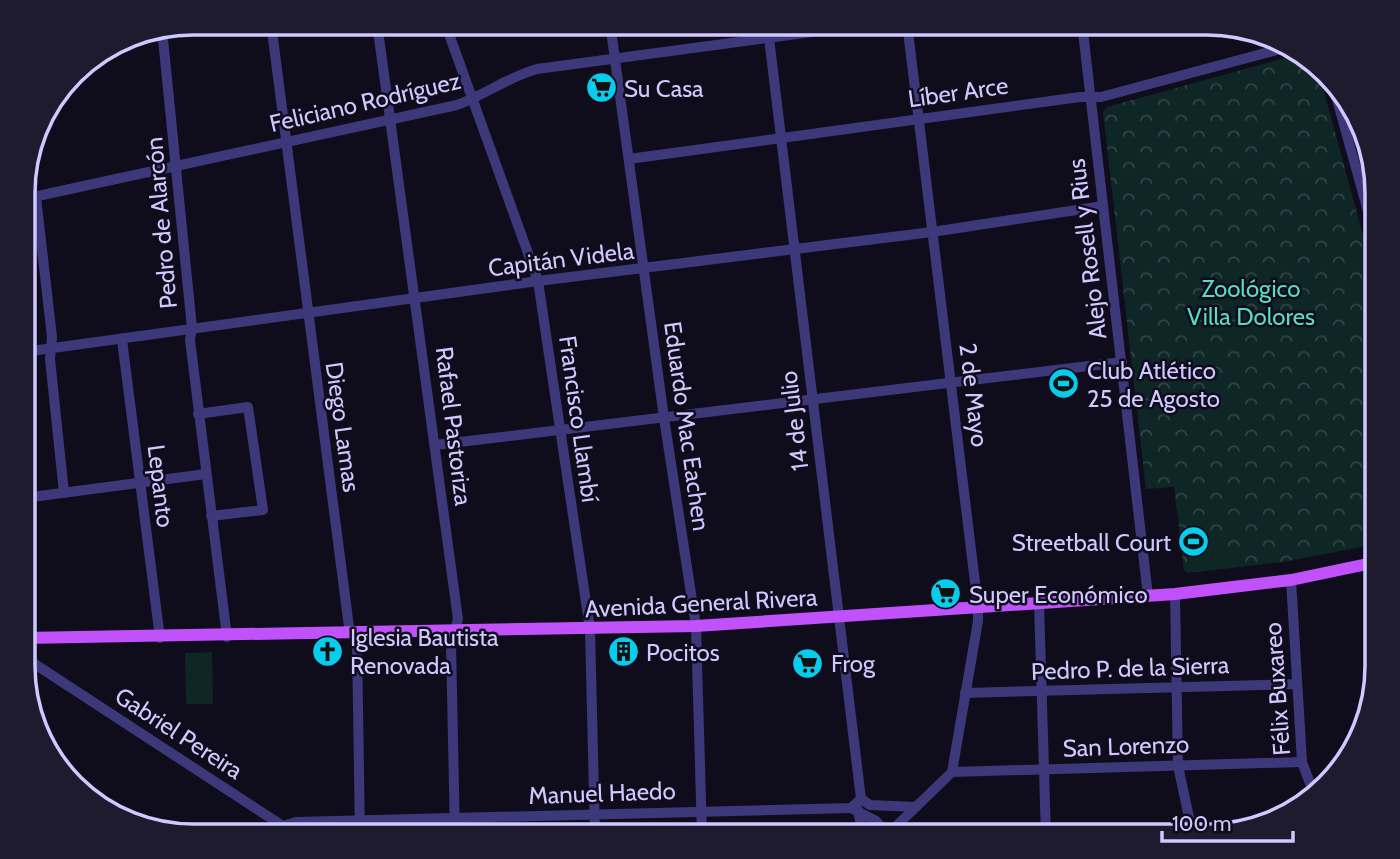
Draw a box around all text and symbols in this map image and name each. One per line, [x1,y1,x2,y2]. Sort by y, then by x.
street label: Feliciano Rodríguez [267,66,463,138]
supermarket icon: Su Casa [584,71,618,105]
street label: Líber Arce [906,71,1010,113]
place label: Su Casa [624,74,704,103]
street label: Pedro de Alarcón [139,136,183,310]
street label: Alejo Rosell y Rius [1062,157,1112,341]
street label: Capitán Videla [486,236,636,282]
park label: Zoológico Villa Dolores [1187,274,1315,331]
street label: Eduardo Mac Eachen [658,319,716,533]
street label: Francisco Llambí [553,334,605,504]
street label: 2 de Mayo [953,341,995,449]
street label: Rafael Pastoriza [430,345,478,508]
place label: Club Atlético 25 de Agosto [1087,356,1220,413]
street label: Diego Lamas [320,360,367,494]
sports icon: Club Atlético 25 de Agosto [1047,367,1081,401]
street label: 14 de Julio [773,369,815,473]
street label: Lepanto [142,443,180,529]
sports icon: Streetball Court [1177,525,1211,559]
place label: Streetball Court [1012,528,1171,557]
supermarket icon: Super Económico [929,577,963,611]
place label: Super Económico [969,580,1148,609]
street label: Avenida General Rivera [584,582,818,624]
street label: Félix Buxareo [1258,621,1296,757]
place label: Iglesia Bautista Renovada [350,623,499,680]
church icon: Iglesia Bautista Renovada [310,634,344,668]
building icon: Pocitos [606,635,640,669]
place label: Pocitos [646,638,720,667]
supermarket icon: Frog [791,646,825,680]
place label: Frog [831,649,876,678]
street label: Pedro P. de la Sierra [1030,650,1230,686]
street label: Gabriel Pereira [110,681,249,785]
street label: San Lorenzo [1062,729,1190,763]
street label: Manuel Haedo [528,776,676,810]
scale bar [1162,800,1293,844]
text: 100 m [1172,811,1231,836]

